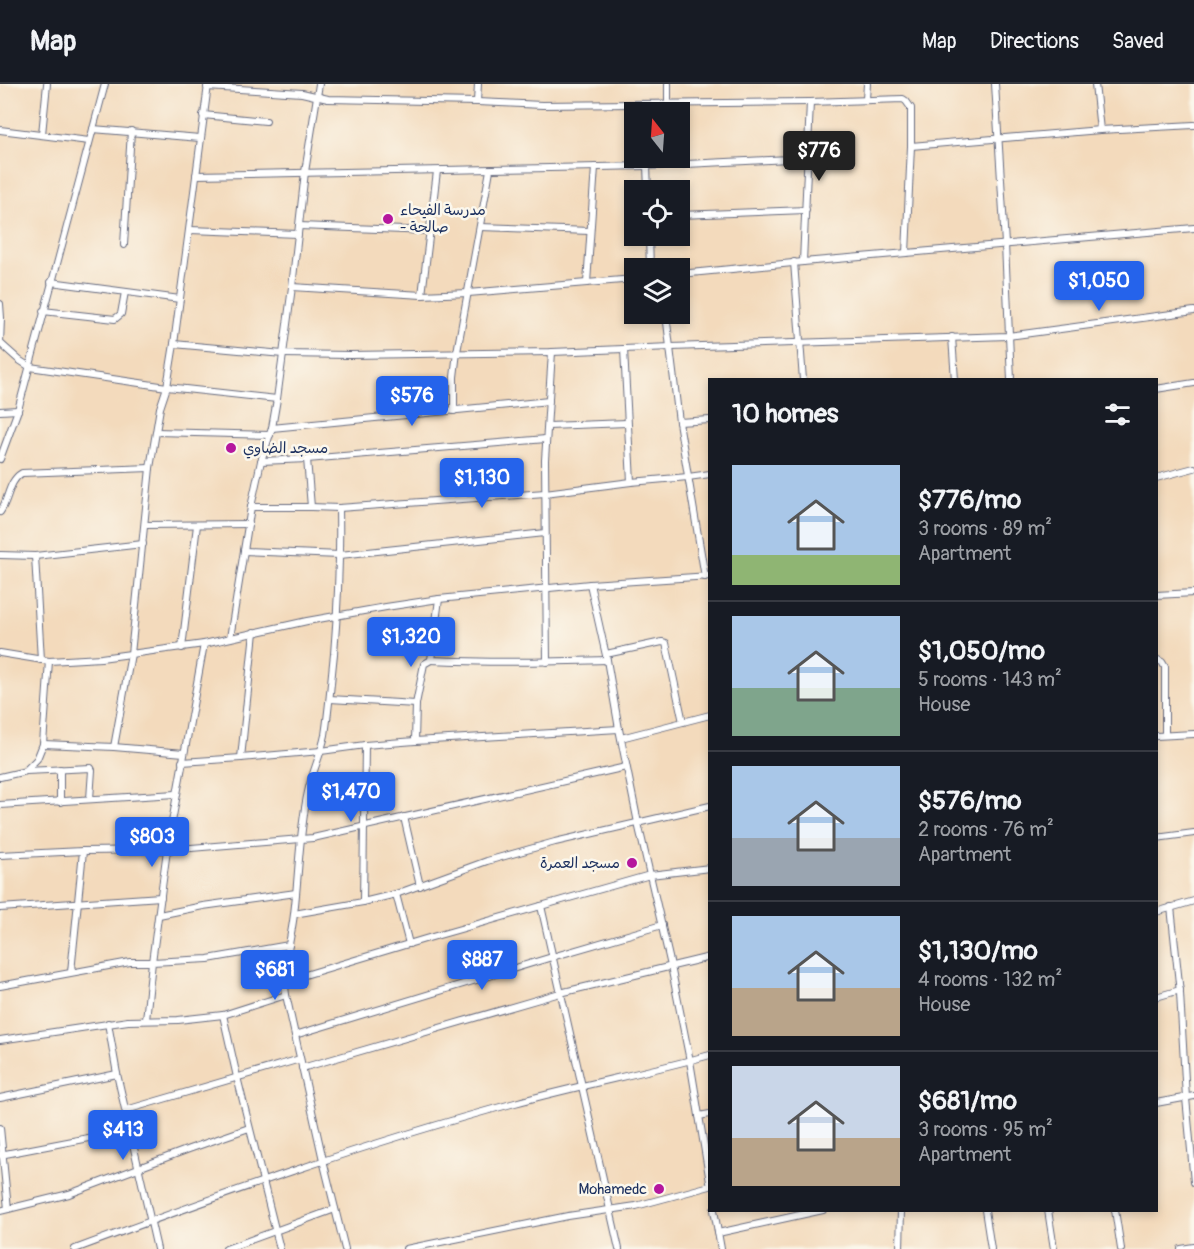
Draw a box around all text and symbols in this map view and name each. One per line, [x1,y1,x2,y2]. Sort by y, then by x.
text: Map [30,24,76,59]
text: Map [922,28,957,55]
text: Directions [990,28,1079,55]
text: Saved [1112,28,1164,55]
north arrow [624,102,690,168]
map controls [624,102,690,324]
pin: $776 [783,131,855,182]
text: $776 [797,138,841,163]
button: locate [624,180,690,246]
place label: مدرسة الفيحاء - صالحة [400,201,486,237]
marker: مدرسة الفيحاء - صالحة [381,212,395,226]
button: layers [624,258,690,324]
pin: $1,050 [1050,261,1148,312]
text: $1,050 [1068,268,1130,293]
pin: $576 [376,376,448,427]
text: $576 [390,383,434,408]
text: 10 homes [732,398,838,430]
icon: filters [1101,398,1134,431]
place label: مسجد الضاوي [243,439,328,459]
marker: مسجد الضاوي [224,441,238,455]
pin: $1,130 [433,458,531,509]
text: $1,130 [454,465,510,490]
text: $776/mo [918,484,1021,516]
icon: home [780,489,852,561]
text: 3 rooms · 89 m² [918,516,1052,541]
text: Apartment [918,541,1011,566]
pin: $1,320 [362,617,460,668]
text: $1,320 [381,624,441,649]
text: $1,050/mo [918,635,1045,667]
icon: home [780,640,852,712]
text: 5 rooms · 143 m² [918,667,1062,692]
text: House [918,692,970,717]
pin: $1,470 [302,772,400,823]
text: $1,470 [321,779,381,804]
text: $576/mo [918,785,1021,817]
icon: home [780,790,852,862]
pin: $803 [116,817,188,868]
text: 2 rooms · 76 m² [918,817,1054,842]
text: $803 [129,824,175,849]
text: Apartment [918,842,1011,867]
place label: مسجد العمرة [540,854,620,873]
marker: مسجد العمرة [625,856,639,870]
text: $1,130/mo [918,935,1038,967]
pin: $887 [446,940,518,991]
icon: home [780,940,852,1012]
text: $887 [461,947,503,972]
pin: $681 [239,950,311,1001]
text: $681 [255,957,295,982]
text: 4 rooms · 132 m² [918,967,1062,992]
text: House [918,992,970,1017]
text: $681/mo [918,1085,1017,1117]
icon: home [780,1090,852,1162]
pin: $413 [87,1110,159,1161]
text: $413 [102,1117,144,1142]
text: 3 rooms · 95 m² [918,1117,1053,1142]
text: Apartment [918,1142,1011,1167]
place label: Mohamedc [578,1180,647,1199]
marker: Mohamedc [652,1182,666,1196]

